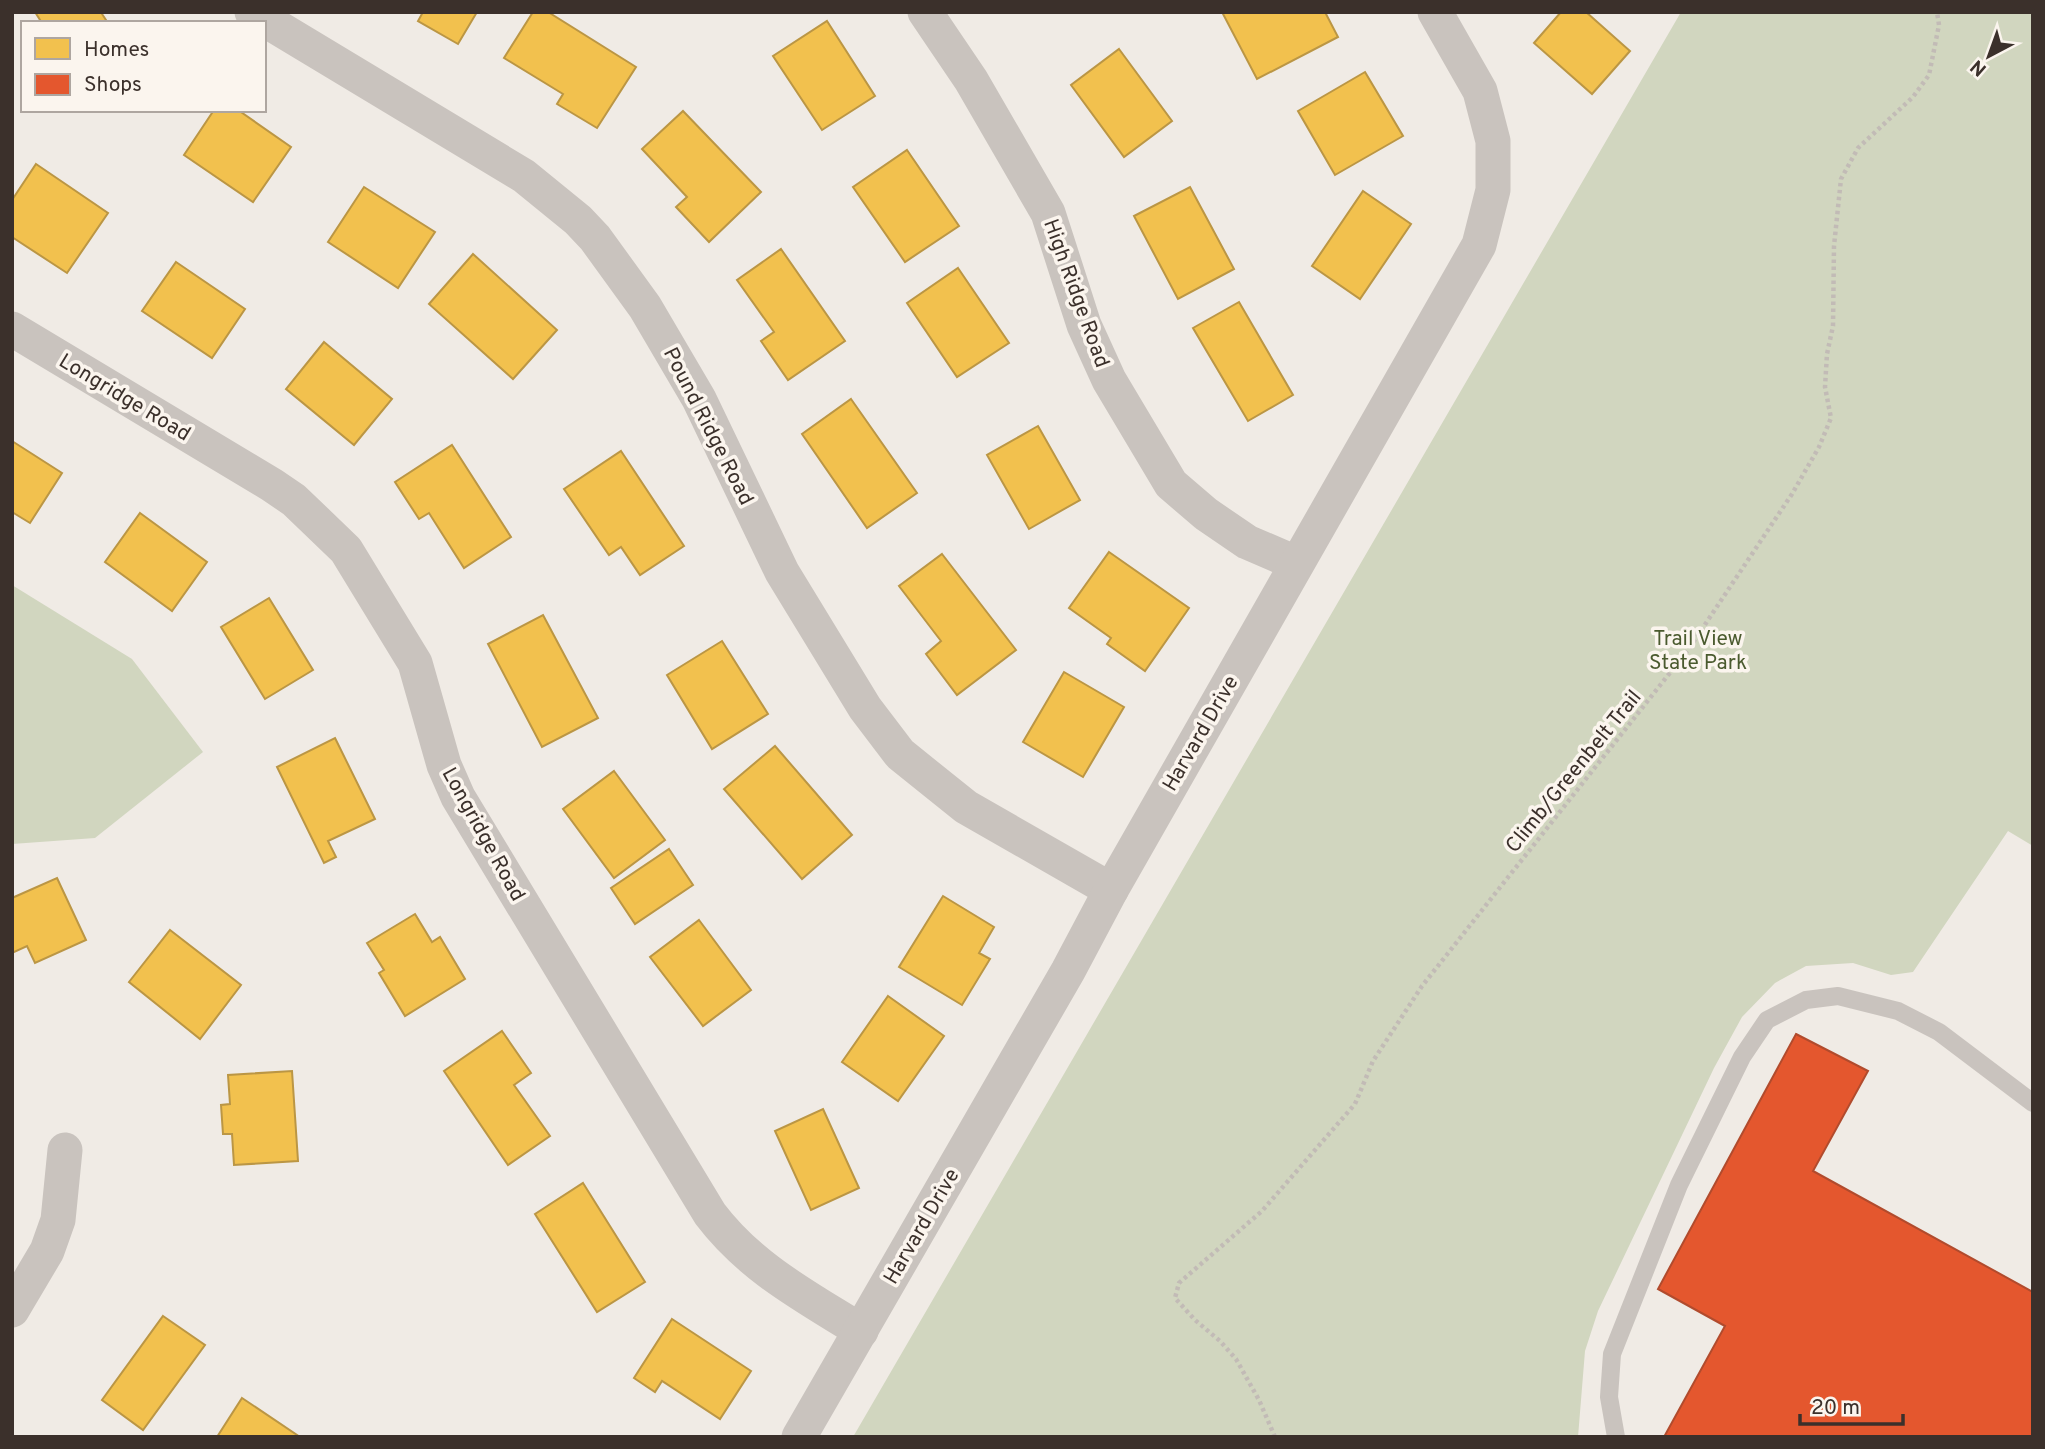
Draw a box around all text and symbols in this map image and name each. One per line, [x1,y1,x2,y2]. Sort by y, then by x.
legend [21,21,266,112]
north arrow [1954,21,2024,91]
text: Homes [84,37,149,64]
text: N [1966,54,1992,81]
text: Shops [84,72,142,99]
street label: High Ridge Road [1036,215,1115,372]
street label: Pound Ridge Road [656,343,759,510]
street label: Longridge Road [53,348,195,448]
park label: Trail View State Park [1649,626,1747,677]
street label: Harvard Drive [1157,671,1245,797]
street label: Climb/Greenbelt Trail [1500,685,1648,859]
street label: Longridge Road [435,763,531,907]
street label: Harvard Drive [878,1164,966,1290]
scale bar [1800,1382,1903,1426]
text: 20 m [1811,1395,1860,1422]

